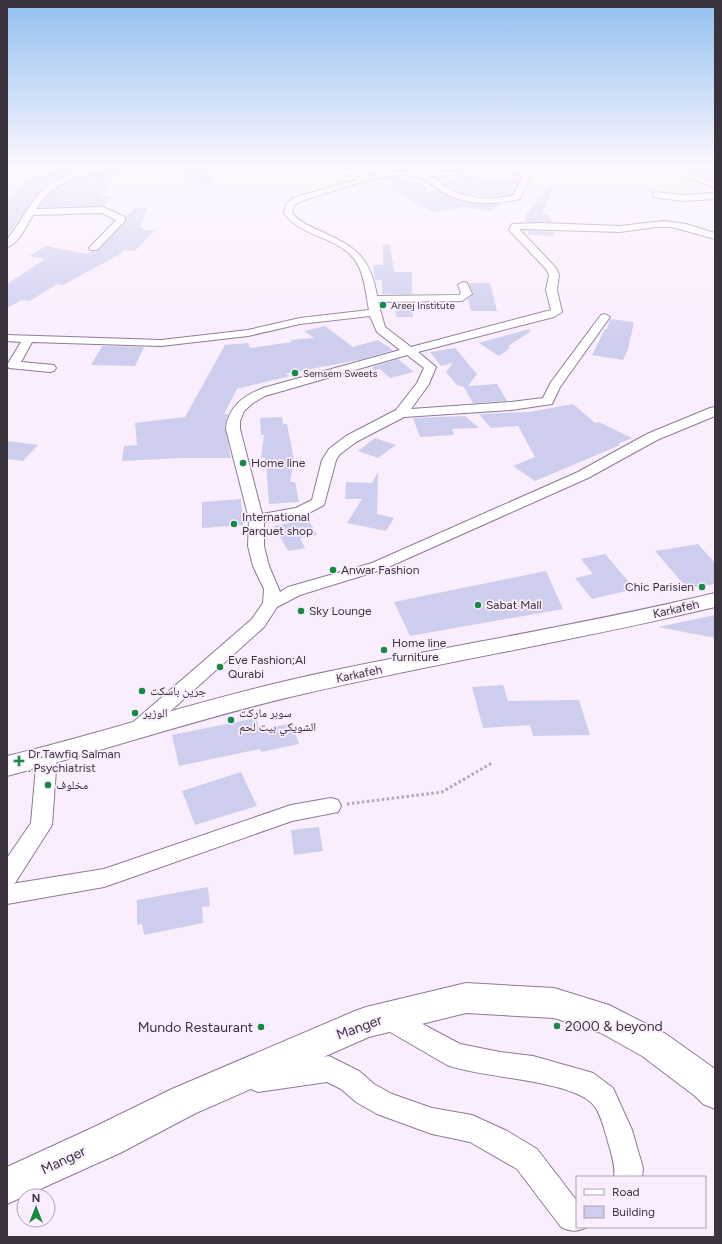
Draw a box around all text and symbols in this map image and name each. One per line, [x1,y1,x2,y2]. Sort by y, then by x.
place label: Areej Institute [391,299,455,312]
marker: Areej Institute [378,300,388,310]
place label: Semsem Sweets [303,367,378,380]
marker: Semsem Sweets [290,368,300,378]
place label: Home line [251,456,306,470]
marker: Home line [238,458,248,468]
place label: International Parquet shop [242,510,313,538]
marker: International Parquet shop [229,519,239,529]
place label: Anwar Fashion [341,563,420,577]
marker: Anwar Fashion [328,565,338,575]
place label: Chic Parisien [625,580,694,594]
marker: Chic Parisien [697,582,707,592]
street label: Karkafeh [652,597,701,621]
place label: Sabat Mall [486,598,542,612]
marker: Sabat Mall [473,600,483,610]
place label: Sky Lounge [309,604,372,618]
marker: Sky Lounge [296,606,306,616]
place label: Home line furniture [392,636,447,664]
marker: Home line furniture [379,645,389,655]
place label: Eve Fashion;Al Qurabi [228,653,306,681]
marker: Eve Fashion;Al Qurabi [215,662,225,672]
street label: Karkafeh [335,662,384,686]
place label: جرين باسكت [150,684,206,698]
marker: جرين باسكت [137,686,147,696]
place label: الوزير [142,706,168,720]
place label: سوبر ماركت الشويكي بيت لحم [239,706,316,737]
marker: الوزير [130,708,140,718]
marker: سوبر ماركت الشويكي بيت لحم [226,715,236,725]
place label: Dr.Tawfiq Salman . Psychiatrist [28,747,121,775]
marker: Dr.Tawfiq Salman . Psychiatrist [13,755,25,767]
place label: مخلوف [56,778,88,792]
marker: مخلوف [43,780,53,790]
street label: Manger [334,1011,385,1044]
place label: 2000 & beyond [565,1018,663,1035]
place label: Mundo Restaurant [138,1019,253,1036]
marker: 2000 & beyond [552,1021,562,1031]
marker: Mundo Restaurant [256,1022,266,1032]
street label: Manger [38,1143,89,1178]
legend [576,1176,706,1228]
text: Road [612,1185,640,1199]
north arrow [16,1188,56,1228]
text: N [32,1192,40,1205]
text: Building [612,1205,655,1219]

